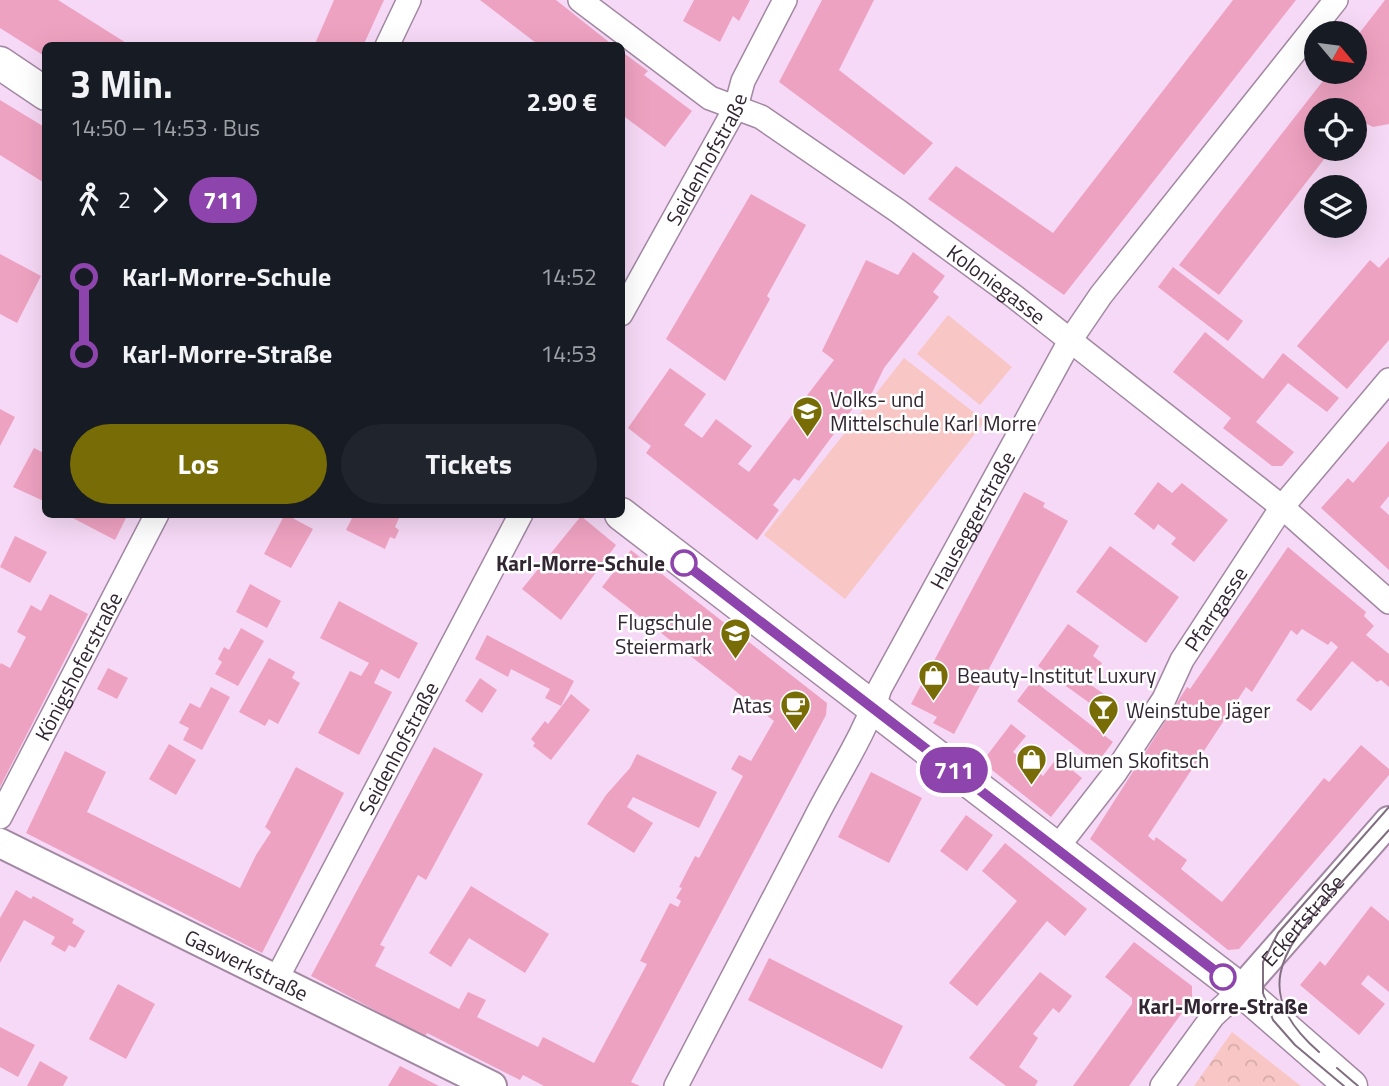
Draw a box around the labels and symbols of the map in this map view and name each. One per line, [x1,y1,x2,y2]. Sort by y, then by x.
north arrow [1304,21,1367,84]
street label: Seidenhofstraße [657,90,755,231]
street label: Koloniegasse [940,236,1053,332]
place label: Volks- und Mittelschule Karl Morre [830,383,1037,439]
school or university icon: Volks- und Mittelschule Karl Morre [790,394,824,438]
street label: Hauseggerstraße [921,445,1023,595]
place label: Karl-Morre-Schule [496,547,665,579]
marker: Karl-Morre-Schule [671,550,697,576]
street label: Pfarrgasse [1176,560,1255,658]
street label: Königshoferstraße [26,586,130,746]
place label: Flugschule Steiermark [615,606,712,662]
school or university icon: Flugschule Steiermark [718,617,752,661]
shop icon: Beauty-Institut Luxury [917,658,951,702]
place label: Beauty-Institut Luxury [957,659,1156,691]
street label: Seidenhofstraße [350,676,446,820]
cafe icon: Atas [778,688,812,732]
place label: Atas [732,689,772,721]
bar icon: Weinstube Jäger [1086,693,1120,737]
place label: Weinstube Jäger [1126,694,1270,726]
shop icon: Blumen Skofitsch [1015,743,1049,787]
place label: Blumen Skofitsch [1055,744,1209,776]
line badge: 711 [914,747,994,793]
street label: Eckertstraße [1253,867,1352,973]
street label: Gaswerkstraße [179,921,314,1009]
marker: Karl-Morre-Straße [1210,964,1236,990]
place label: Karl-Morre-Straße [1138,990,1308,1022]

